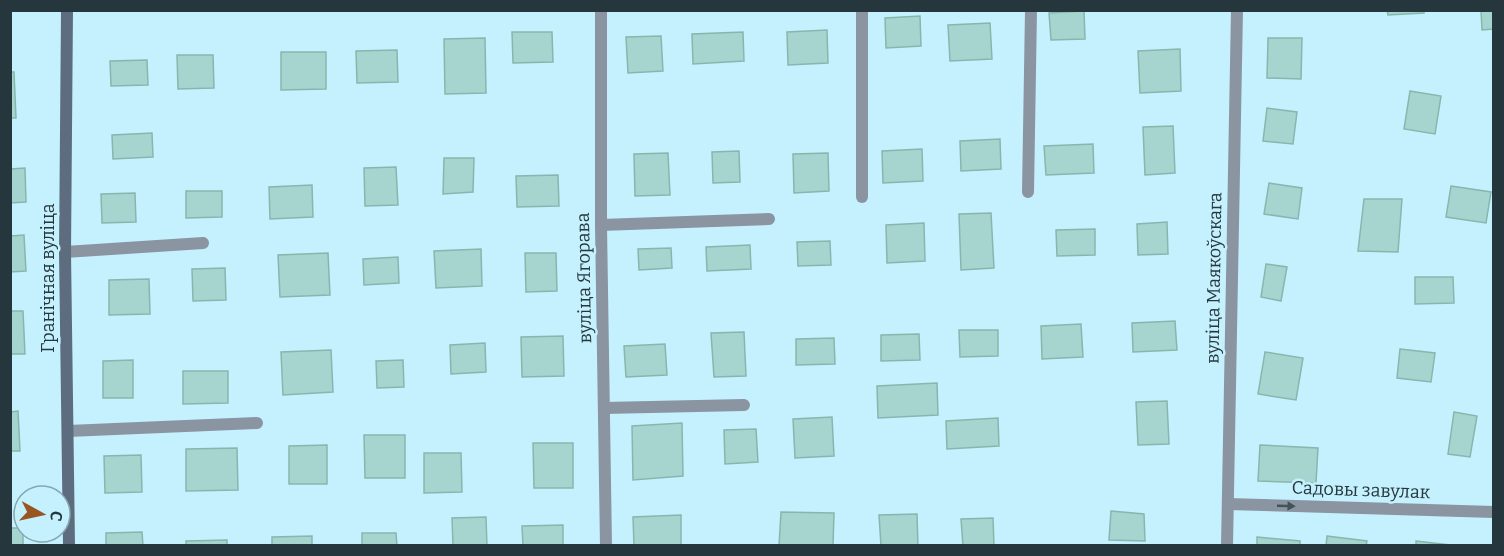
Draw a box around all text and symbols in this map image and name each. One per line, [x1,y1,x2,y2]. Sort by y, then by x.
street label: вуліца Маякоўскага [1202,192,1226,364]
street label: Гранічная вуліца [37,203,59,353]
street label: вуліца Ягорава [572,212,596,344]
street label: Садовы завулак [1291,477,1431,503]
north arrow [12,484,72,544]
one-way arrow [1277,501,1296,510]
text: С [46,510,66,522]

